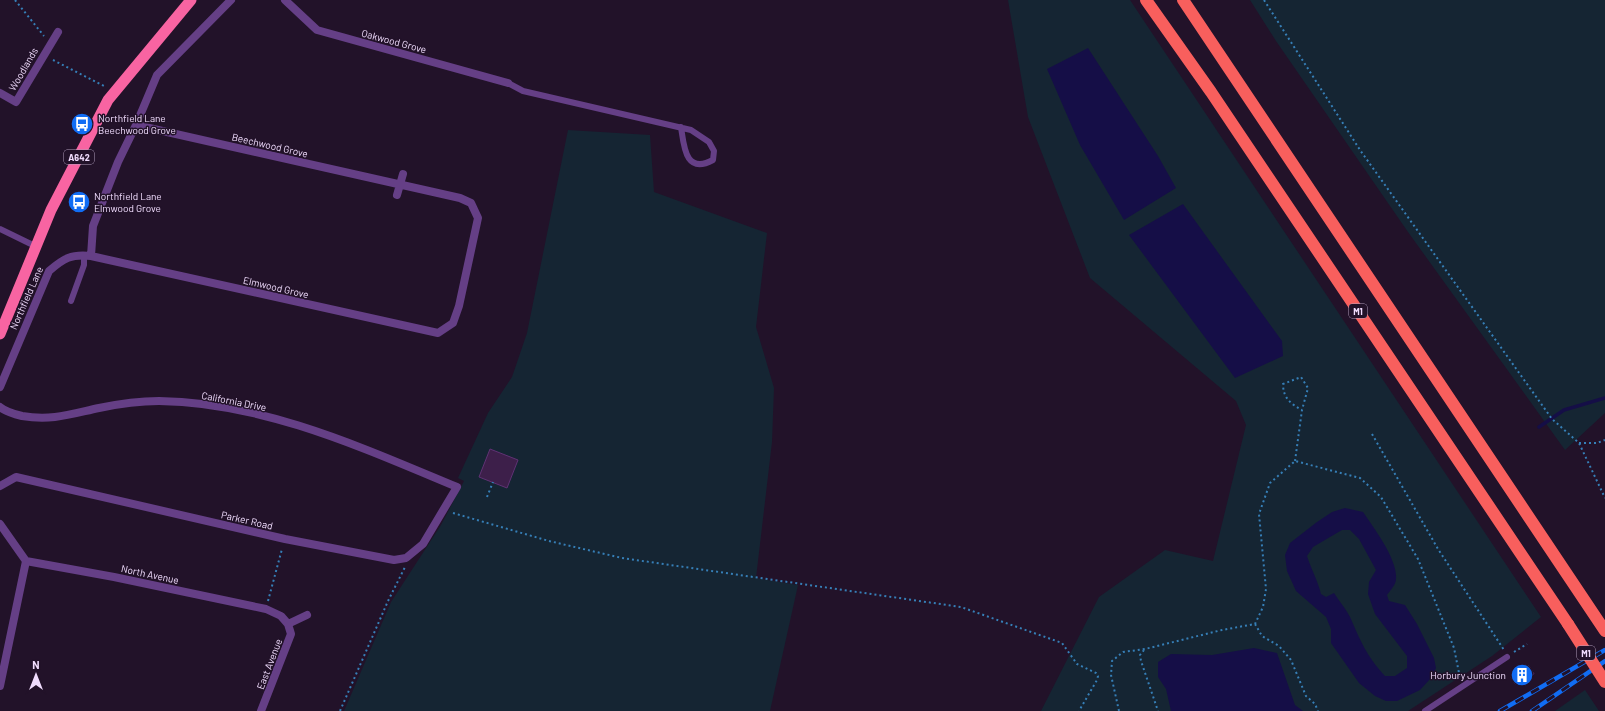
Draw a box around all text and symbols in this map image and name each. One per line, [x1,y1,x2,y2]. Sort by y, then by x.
street label: Oakwood Grove [360,27,428,55]
street label: Woodlands [6,45,40,93]
bus stop icon: Northfield Lane Beechwood Grove [69,111,95,137]
place label: Northfield Lane Beechwood Grove [98,112,176,136]
street label: Beechwood Grove [231,130,309,160]
road number: A642 [64,150,94,164]
bus stop icon: Northfield Lane Elmwood Grove [66,189,92,215]
place label: Northfield Lane Elmwood Grove [94,190,162,214]
street label: Northfield Lane [7,265,45,331]
street label: Elmwood Grove [242,274,310,300]
road number: M1 [1349,304,1367,318]
street label: California Drive [201,389,267,413]
street label: Parker Road [220,508,274,532]
street label: North Avenue [120,562,180,586]
street label: East Avenue [254,637,284,691]
road number: M1 [1577,646,1595,660]
north arrow [16,655,56,695]
text: N [32,658,40,671]
building icon: Horbury Junction [1509,662,1535,688]
place label: Horbury Junction [1430,669,1506,681]

